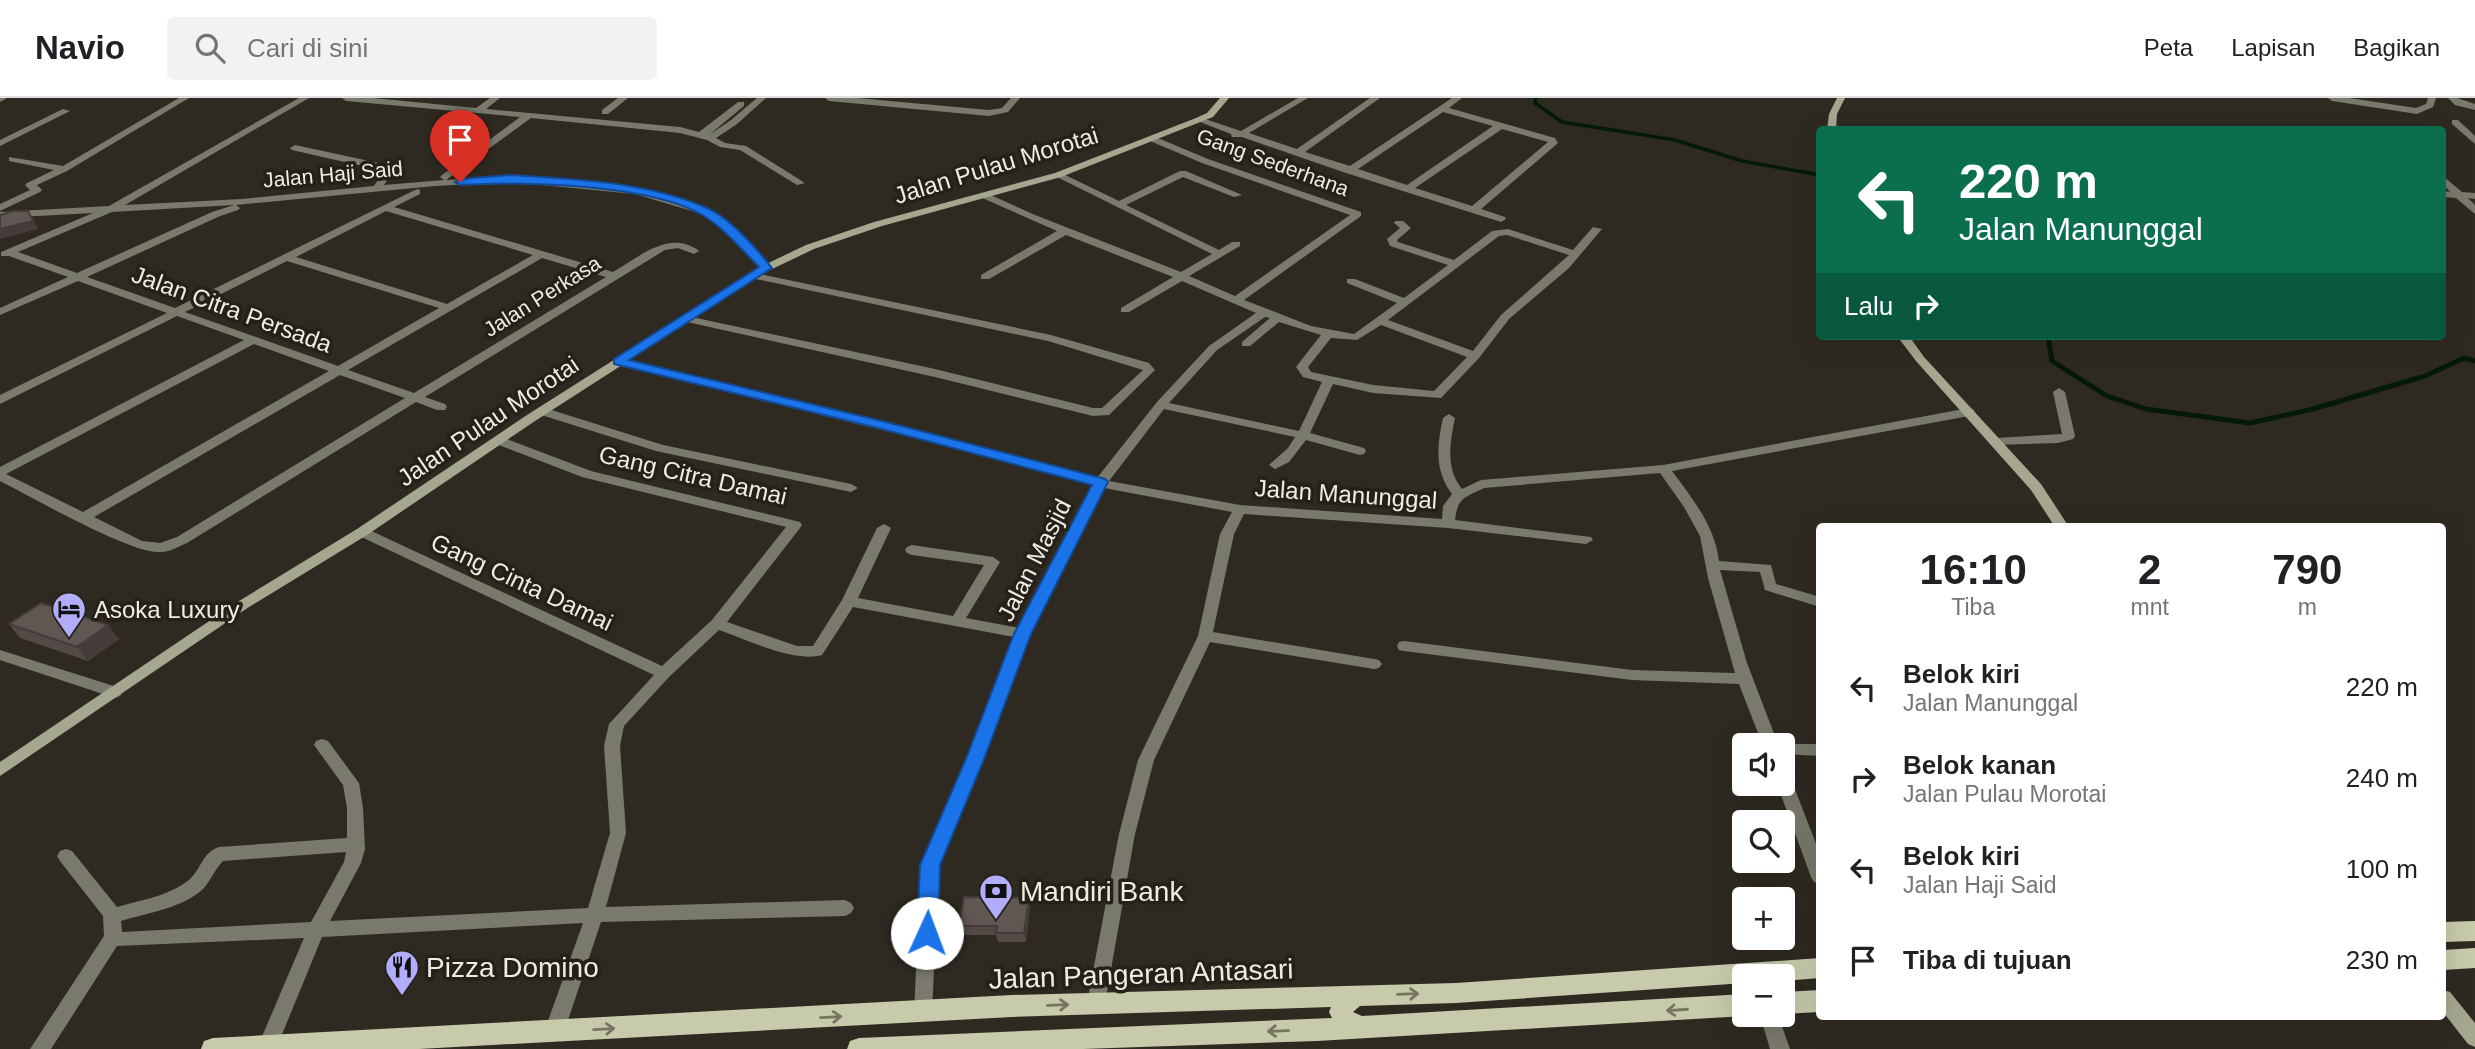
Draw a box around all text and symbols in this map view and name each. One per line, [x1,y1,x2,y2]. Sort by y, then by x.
search box [167,17,657,80]
text: Navio [35,29,125,66]
icon: search [191,29,229,67]
text: Cari di sini [247,33,368,63]
text: Peta [2144,34,2193,61]
text: Lapisan [2231,34,2315,61]
text: Bagikan [2353,34,2440,61]
pin [430,110,490,182]
icon: arrive [441,121,479,159]
street label: Jalan Pulau Morotai [891,121,1101,209]
street label: Gang Sederhana [1194,124,1352,200]
icon: left [1844,154,1935,245]
text: 220 m [1959,154,2098,208]
street label: Jalan Haji Said [262,156,404,192]
text: Jalan Manunggal [1959,211,2203,247]
street label: Jalan Perkasa [479,251,605,341]
street label: Jalan Citra Persada [128,260,336,358]
icon: right [1907,287,1945,325]
text: Lalu [1844,291,1893,321]
street label: Jalan Pulau Morotai [393,350,583,492]
street label: Gang Citra Damai [596,440,790,510]
street label: Jalan Manunggal [1254,474,1438,514]
street label: Jalan Masjid [992,494,1076,626]
street label: Gang Cinta Damai [427,528,617,636]
text: 16:10 [1920,546,2027,593]
text: 2 [2138,546,2161,593]
text: 790 [2272,546,2342,593]
hotel icon: Asoka Luxury [50,590,88,639]
text: Tiba [1951,594,1995,620]
text: mnt [2130,594,2169,620]
text: m [2298,594,2317,620]
place label: Asoka Luxury [94,596,239,623]
text: Belok kiri [1903,659,2020,689]
icon: left [1844,669,1882,707]
text: 220 m [2346,672,2418,702]
text: Jalan Manunggal [1903,690,2078,716]
map controls [1732,733,1795,1027]
button: sound [1732,733,1795,796]
text: Belok kanan [1903,750,2056,780]
icon: right [1844,760,1882,798]
text: 240 m [2346,763,2418,793]
text: Jalan Pulau Morotai [1903,781,2106,807]
button: search [1732,810,1795,873]
text: Belok kiri [1903,841,2020,871]
icon: left [1844,851,1882,889]
text: 100 m [2346,854,2418,884]
bank icon: Mandiri Bank [977,872,1015,921]
text: Jalan Haji Said [1903,872,2056,898]
place label: Mandiri Bank [1020,876,1184,907]
button: + [1732,887,1795,950]
position arrow [890,896,964,970]
icon: arrive [1844,942,1882,980]
text: Tiba di tujuan [1903,945,2072,975]
text: 230 m [2346,945,2418,975]
restaurant icon: Pizza Domino [383,948,421,997]
place label: Pizza Domino [426,952,599,983]
street label: Jalan Pangeran Antasari [988,953,1294,995]
button: − [1732,964,1795,1027]
one-way arrow [1396,988,1419,1001]
one-way arrow [1046,998,1069,1011]
one-way arrow [1666,1004,1688,1017]
one-way arrow [819,1011,842,1024]
one-way arrow [592,1023,615,1036]
one-way arrow [1267,1024,1290,1038]

